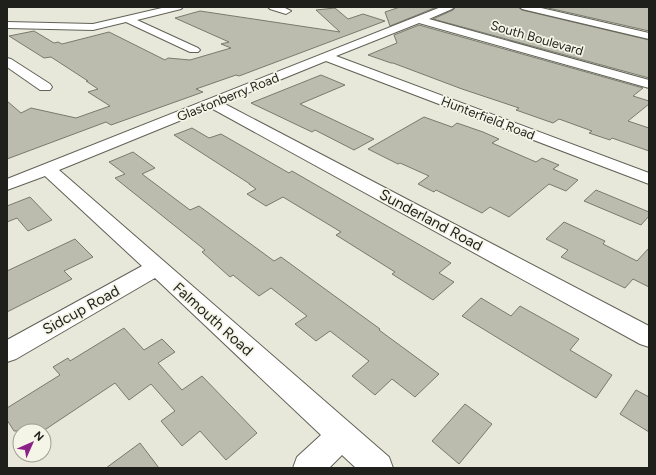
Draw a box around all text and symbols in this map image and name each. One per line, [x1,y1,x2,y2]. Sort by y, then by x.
street label: South Boulevard [489,18,585,58]
street label: Glastonberry Road [175,70,281,124]
street label: Hunterfield Road [439,93,537,143]
street label: Sunderland Road [376,185,486,255]
street label: Falmouth Road [169,278,257,360]
street label: Sidcup Road [39,282,123,338]
north arrow [12,423,52,463]
text: N [31,429,46,444]

